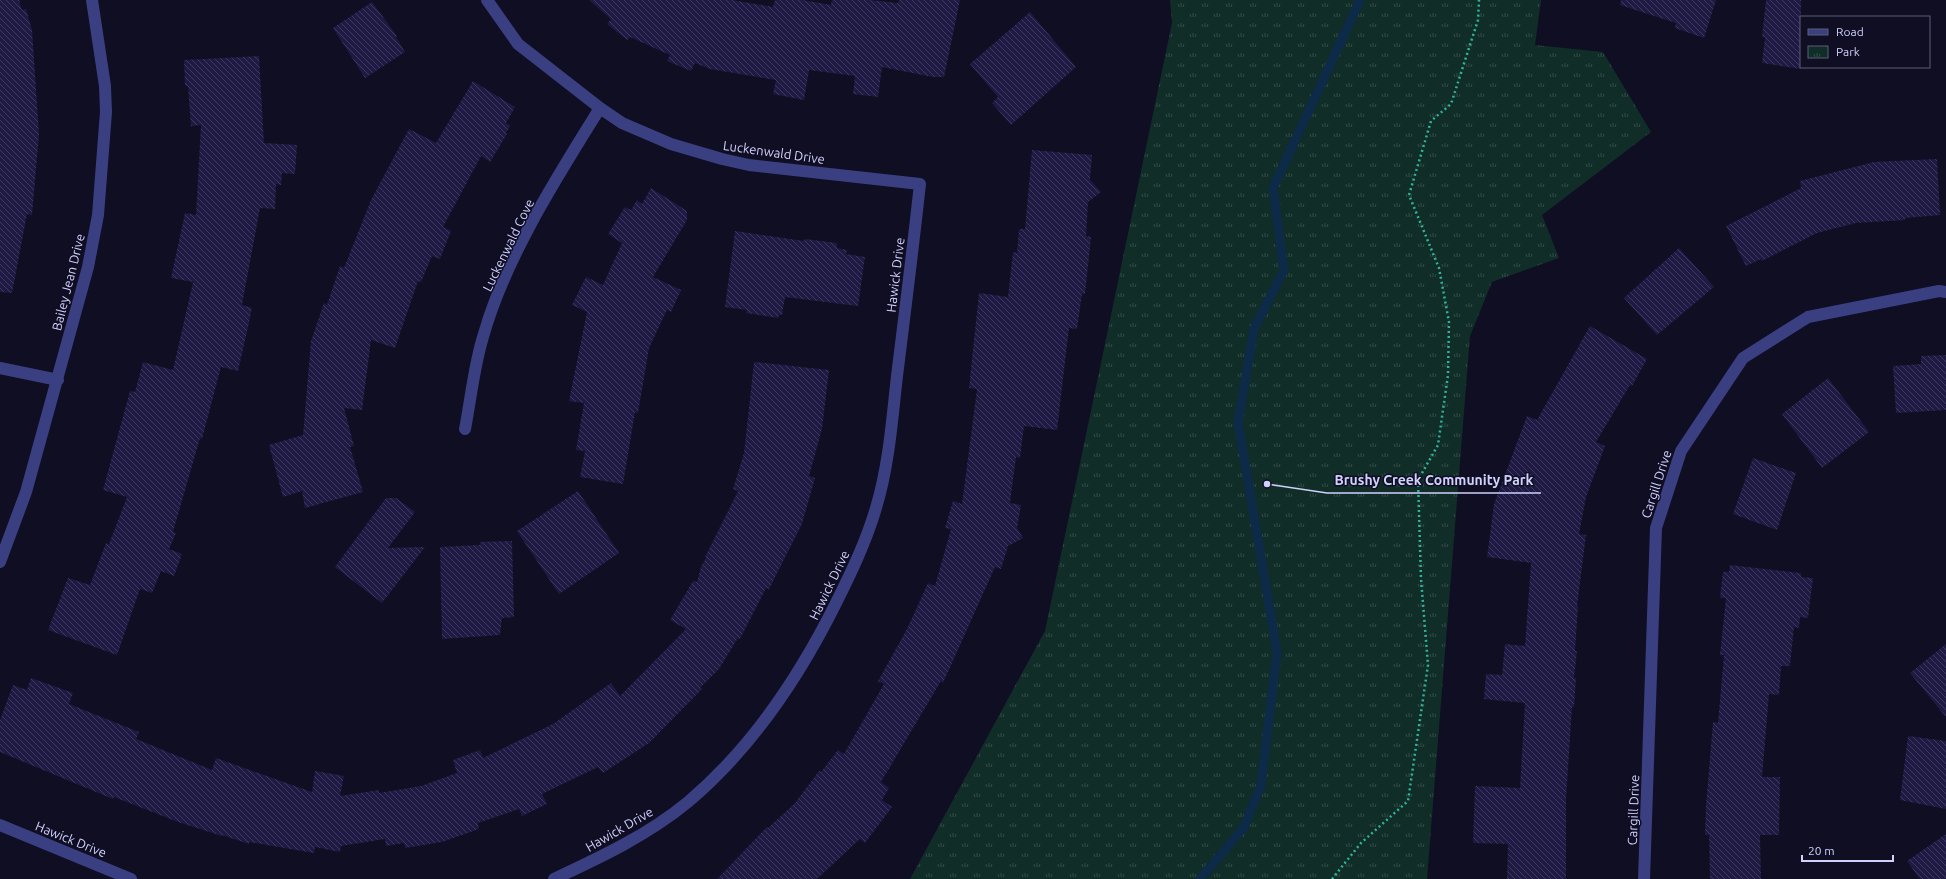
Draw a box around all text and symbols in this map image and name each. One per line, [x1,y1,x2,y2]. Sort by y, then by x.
legend [1800,16,1930,68]
text: Road [1836,25,1864,38]
text: Park [1836,45,1860,58]
street label: Luckenwald Drive [722,138,826,166]
street label: Luckenwald Cove [480,197,536,293]
street label: Bailey Jean Drive [49,232,87,332]
street label: Hawick Drive [883,237,907,313]
street label: Cargill Drive [1638,448,1674,520]
callout: Brushy Creek Community Park [1327,467,1541,493]
text: Brushy Creek Community Park [1335,472,1534,488]
street label: Hawick Drive [806,548,852,622]
street label: Cargill Drive [1625,774,1641,846]
street label: Hawick Drive [583,804,655,854]
street label: Hawick Drive [33,818,109,860]
scale bar [1802,837,1893,863]
text: 20 m [1808,844,1835,857]

